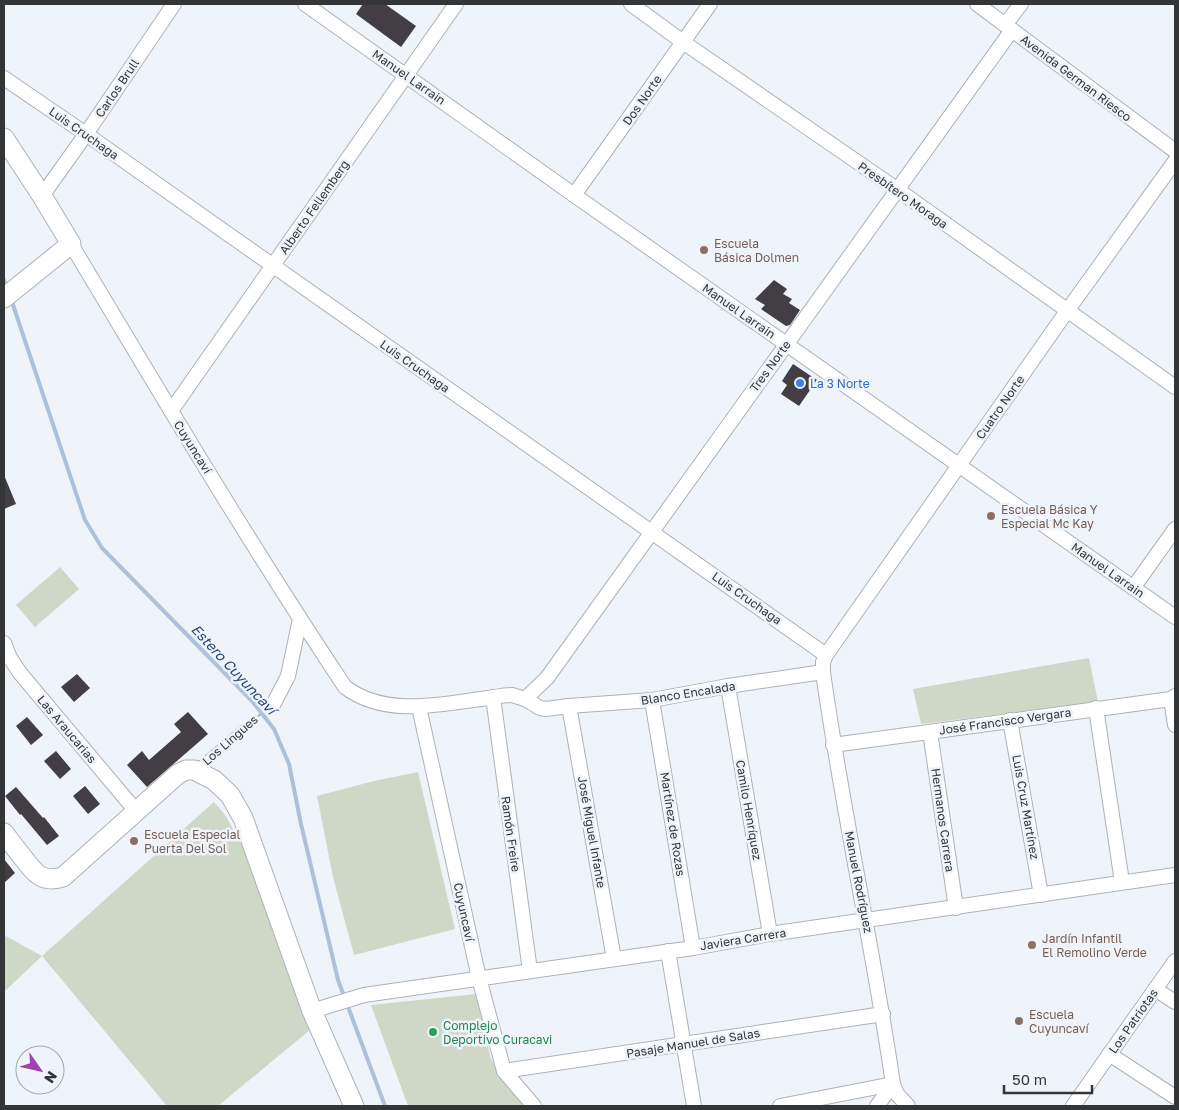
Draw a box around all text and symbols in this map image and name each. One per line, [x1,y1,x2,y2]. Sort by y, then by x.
street label: Avenida German Riesco [1018,31,1134,125]
street label: Manuel Larrain [370,46,448,108]
street label: Carlos Brull [92,56,142,120]
street label: Dos Norte [619,72,665,128]
street label: Luis Cruchaga [46,104,122,162]
street label: Alberto Fellemberg [276,157,352,257]
street label: Presbítero Moraga [855,158,951,232]
place label: Escuela Básica Dolmen [714,236,799,265]
marker: Escuela Básica Dolmen [698,244,710,256]
street label: Manuel Larrain [700,280,778,342]
street label: Luis Cruchaga [377,337,453,395]
street label: Tres Norte [746,337,794,395]
street label: Cuatro Norte [972,372,1028,442]
place label: La 3 Norte [810,376,870,391]
marker: La 3 Norte [794,377,806,389]
street label: Cuyuncaví [171,418,216,477]
place label: Escuela Básica Y Especial Mc Kay [1001,502,1098,531]
marker: Escuela Básica Y Especial Mc Kay [985,510,997,522]
street label: Manuel Larrain [1069,539,1147,601]
street label: Luis Cruchaga [709,569,785,627]
water label: Estero Cuyuncaví [188,621,283,721]
street label: Blanco Encalada [640,678,736,708]
street label: Las Araucarias [34,692,100,766]
street label: José Francisco Vergara [938,704,1072,738]
street label: Los Lingues [199,712,261,768]
street label: Luis Cruz Martínez [1009,753,1043,861]
street label: Camilo Henríquez [733,759,765,861]
street label: Hermanos Carrera [928,767,958,873]
street label: Martínez de Rozas [657,771,689,877]
street label: José Miguel Infante [575,775,609,889]
street label: Ramón Freire [498,795,524,873]
place label: Escuela Especial Puerta Del Sol [144,827,241,856]
street label: Manuel Rodríguez [842,830,876,934]
marker: Escuela Especial Puerta Del Sol [128,835,140,847]
street label: Cuyuncaví [450,881,478,944]
street label: Javiera Carrera [699,925,787,953]
place label: Jardín Infantil El Remolino Verde [1042,931,1147,960]
marker: Jardín Infantil El Remolino Verde [1026,939,1038,951]
street label: Los Patriotas [1105,986,1161,1056]
place label: Escuela Cuyuncaví [1029,1007,1090,1036]
marker: Escuela Cuyuncaví [1013,1015,1025,1027]
place label: Complejo Deportivo Curacavi [443,1018,552,1047]
street label: Pasaje Manuel de Salas [625,1025,761,1061]
marker: Complejo Deportivo Curacavi [427,1026,439,1038]
north arrow [15,1045,65,1095]
scale bar [1004,1062,1092,1094]
text: N [41,1068,61,1087]
text: 50 m [1012,1070,1047,1088]

